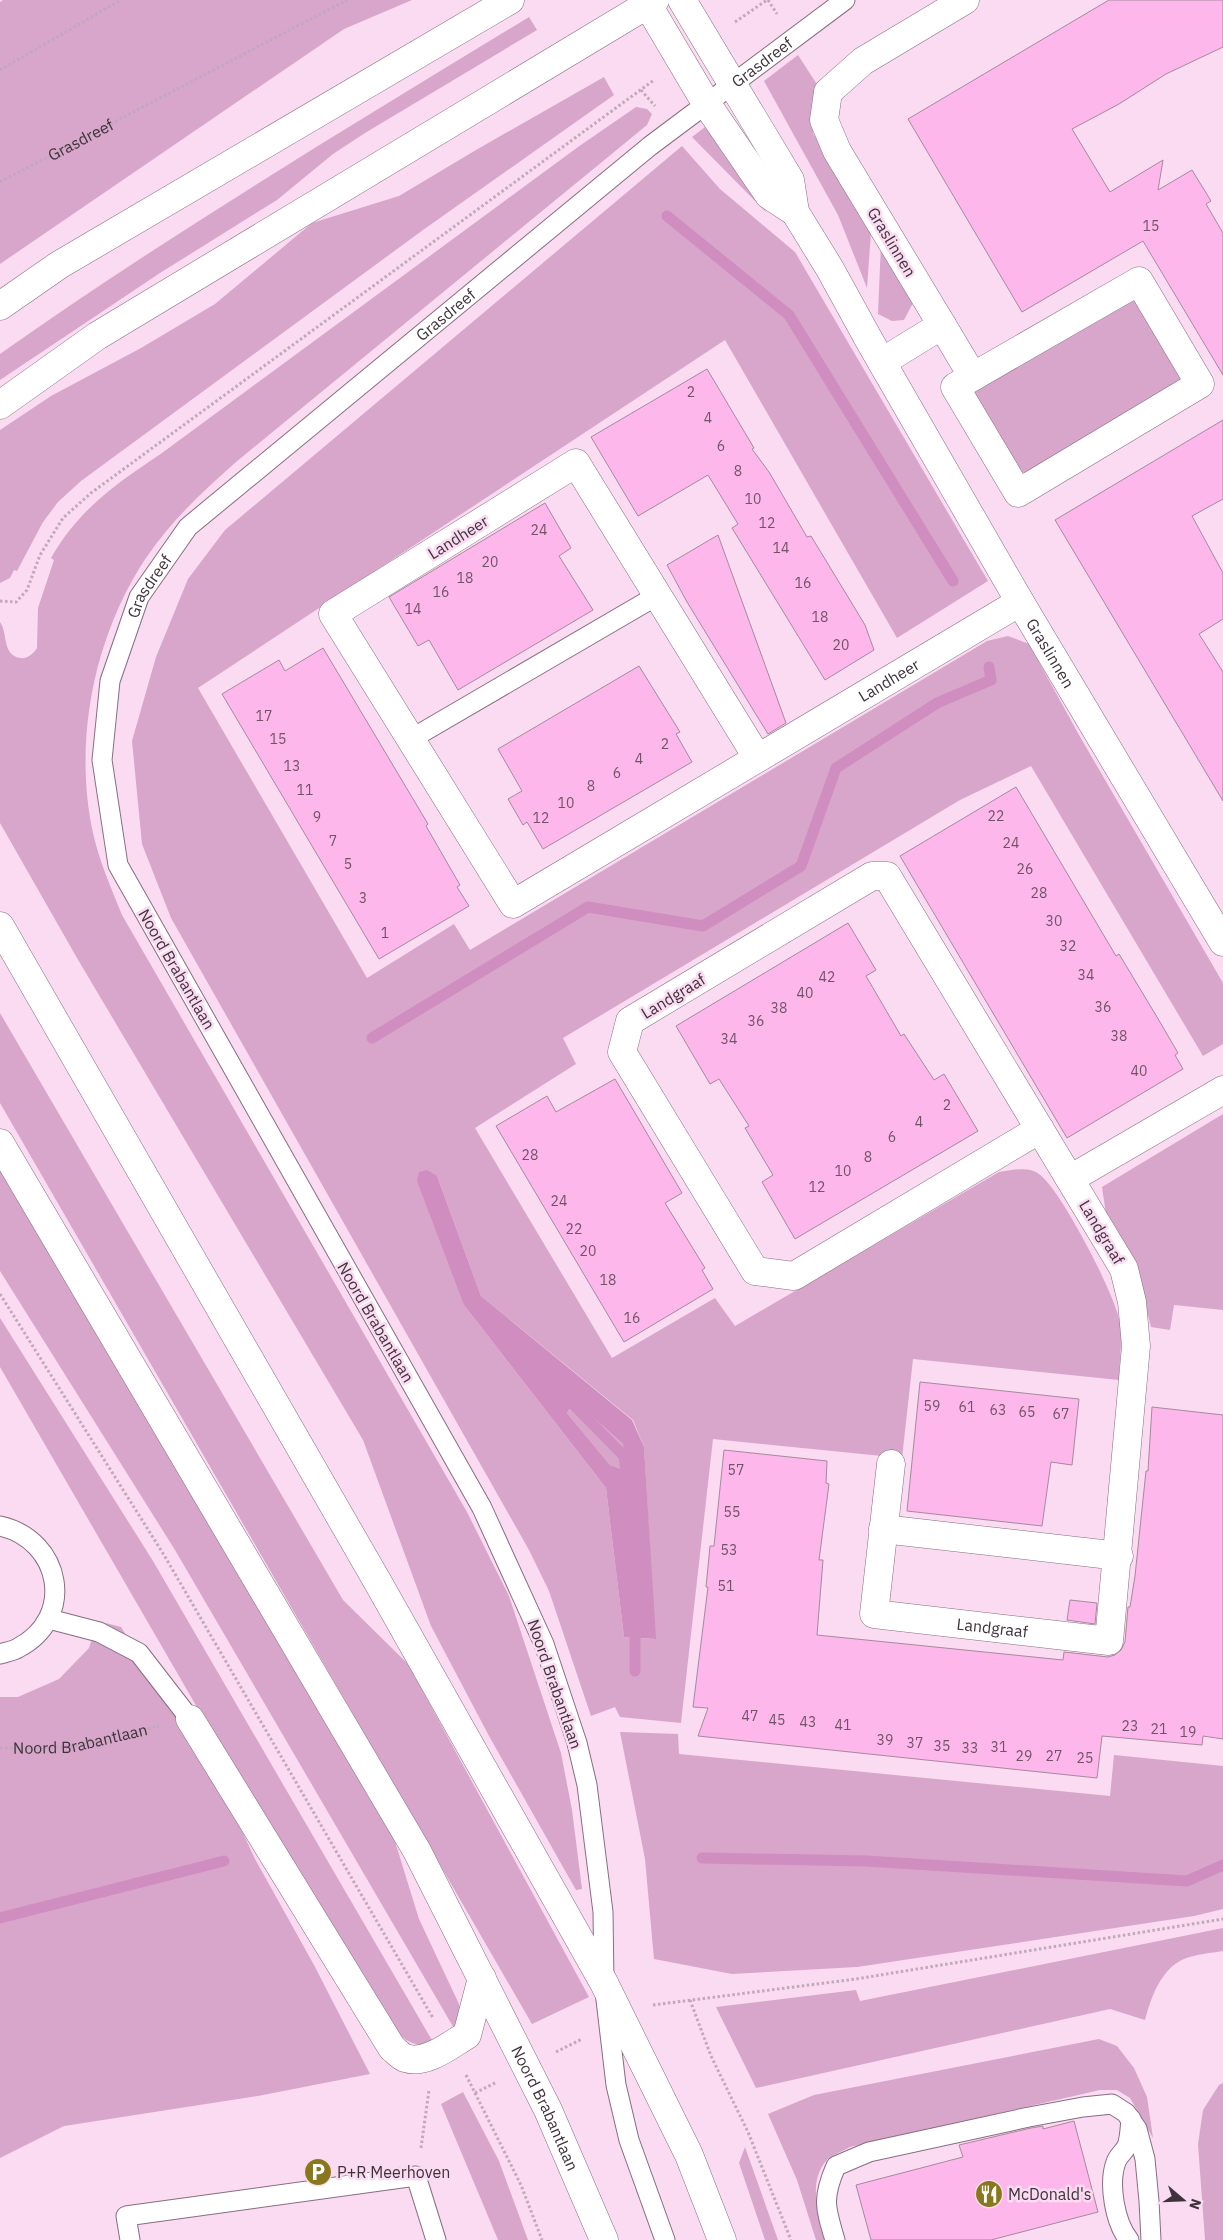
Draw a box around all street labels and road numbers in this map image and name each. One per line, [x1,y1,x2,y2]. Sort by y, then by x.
street label: Grasdreef [727,33,796,92]
street label: Grasdreef [44,114,117,165]
street label: Graslinnen [863,204,921,280]
street label: Grasdreef [412,284,479,345]
street label: Landheer [424,511,492,563]
street label: Grasdreef [123,551,176,621]
street label: Graslinnen [1022,615,1079,692]
street label: Landheer [855,654,923,706]
street label: Noord Brabantlaan [134,905,220,1033]
street label: Landgraaf [637,969,709,1023]
street label: Landgraaf [1075,1196,1129,1268]
street label: Noord Brabantlaan [333,1258,419,1386]
street label: Landgraaf [956,1614,1029,1642]
street label: Noord Brabantlaan [523,1616,587,1752]
street label: Noord Brabantlaan [13,1719,149,1758]
street label: Noord Brabantlaan [507,2042,583,2174]

